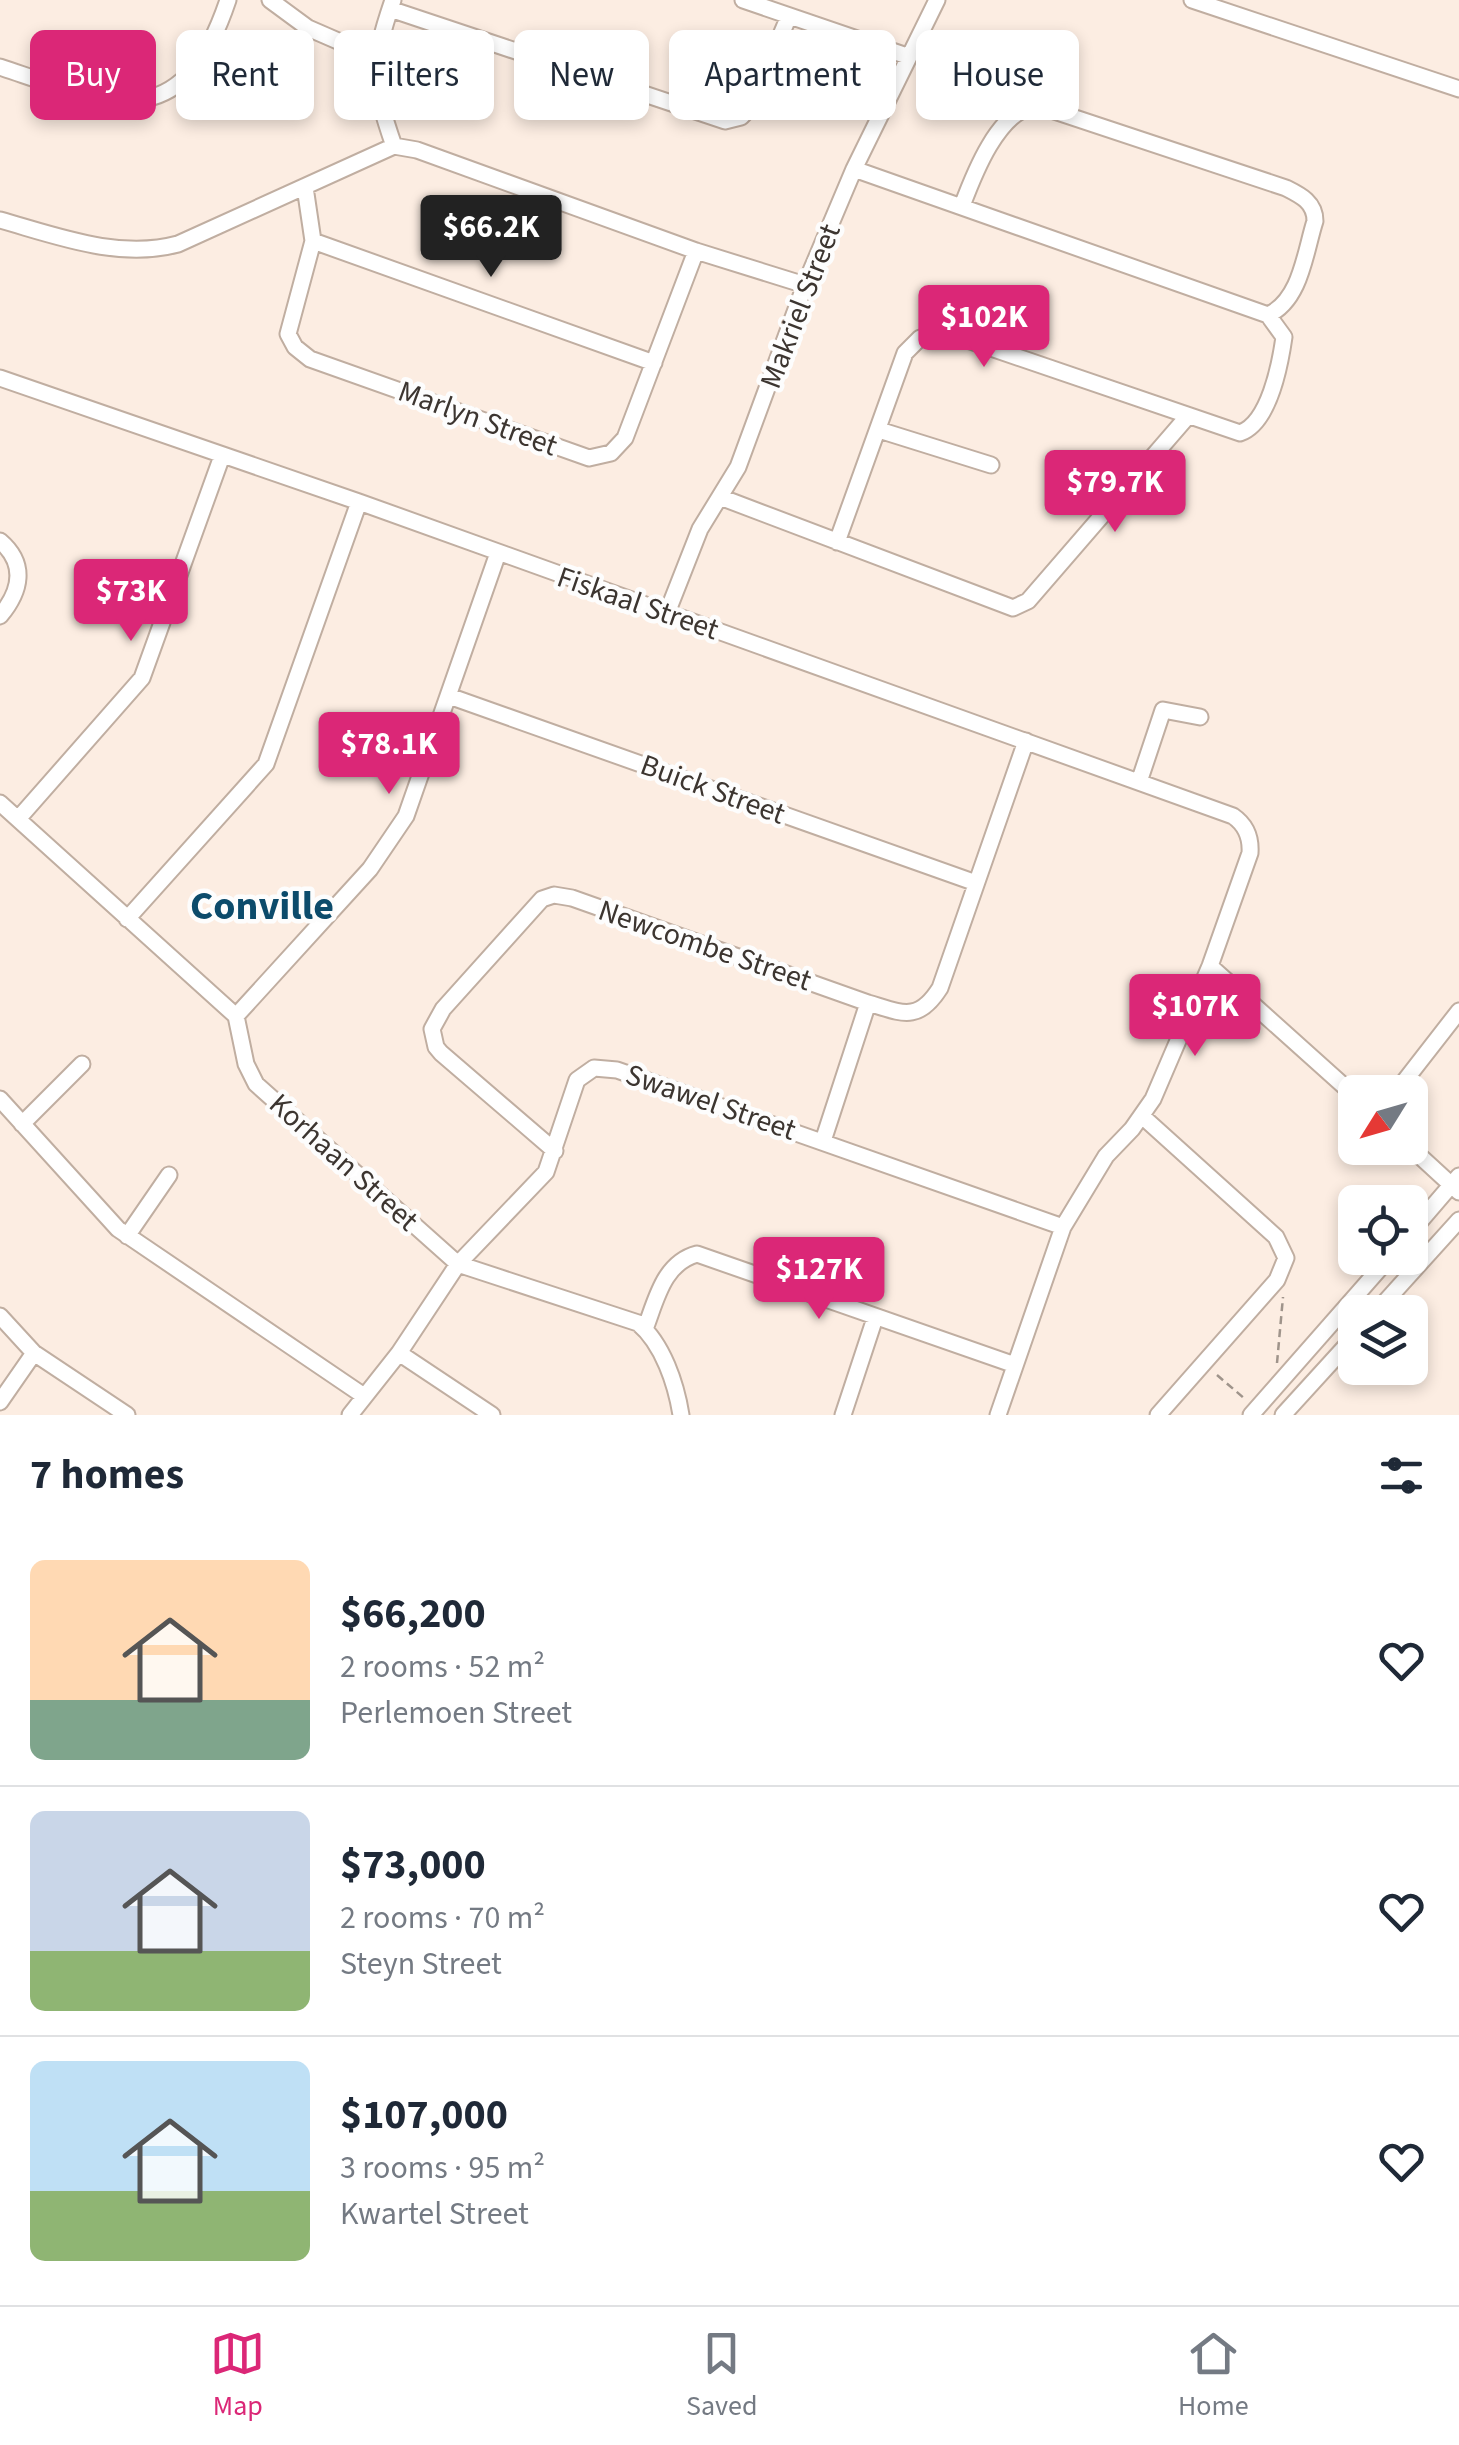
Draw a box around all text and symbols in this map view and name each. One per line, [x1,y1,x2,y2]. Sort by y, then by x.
chip: Buy [30,30,156,120]
chip: Rent [176,30,314,120]
chip: Filters [334,30,494,120]
chip: New [514,30,649,120]
chip: Apartment [669,30,896,120]
chip: House [916,30,1079,120]
pin: $66.2K [410,195,572,280]
text: $66.2K [443,204,539,250]
street label: Makriel Street [749,218,852,395]
pin: $102K [914,285,1054,370]
text: $102K [940,294,1028,340]
street label: Marlyn Street [392,370,563,467]
pin: $79.7K [1034,450,1196,535]
text: $79.7K [1067,459,1163,505]
street label: Fiskaal Street [551,556,724,651]
pin: $73K [72,559,190,644]
text: $73K [96,568,166,614]
pin: $78.1K [308,712,470,797]
text: $78.1K [341,721,437,767]
street label: Buick Street [635,743,791,836]
district label: Conville [190,878,334,935]
street label: Newcombe Street [593,889,817,1002]
pin: $107K [1125,974,1265,1059]
text: $107K [1151,983,1239,1029]
street label: Swawel Street [620,1053,802,1152]
north arrow [1338,1075,1428,1165]
map controls [1338,1075,1428,1385]
street label: Korhaan Street [259,1084,428,1241]
button: locate [1338,1185,1428,1275]
pin: $127K [749,1237,889,1322]
text: $127K [775,1246,863,1292]
button: layers [1338,1295,1428,1385]
text: 7 homes [30,1445,184,1505]
icon: filters [1374,1448,1429,1503]
text: $66,200 [340,1584,486,1644]
icon: home [110,1600,230,1720]
icon: heart [1374,1633,1429,1688]
text: 2 rooms · 52 m² [340,1644,545,1690]
text: Perlemoen Street [340,1690,572,1736]
text: $73,000 [340,1835,486,1895]
icon: home [110,1851,230,1971]
icon: heart [1374,1884,1429,1939]
text: 2 rooms · 70 m² [340,1895,545,1941]
text: Steyn Street [340,1941,502,1987]
text: $107,000 [340,2085,508,2145]
icon: home [110,2101,230,2221]
icon: heart [1374,2134,1429,2189]
text: 3 rooms · 95 m² [340,2145,545,2191]
text: Kwartel Street [340,2191,529,2237]
tab: Map [210,2326,265,2426]
tab: Saved [686,2326,757,2426]
tab: Home [1178,2326,1249,2426]

